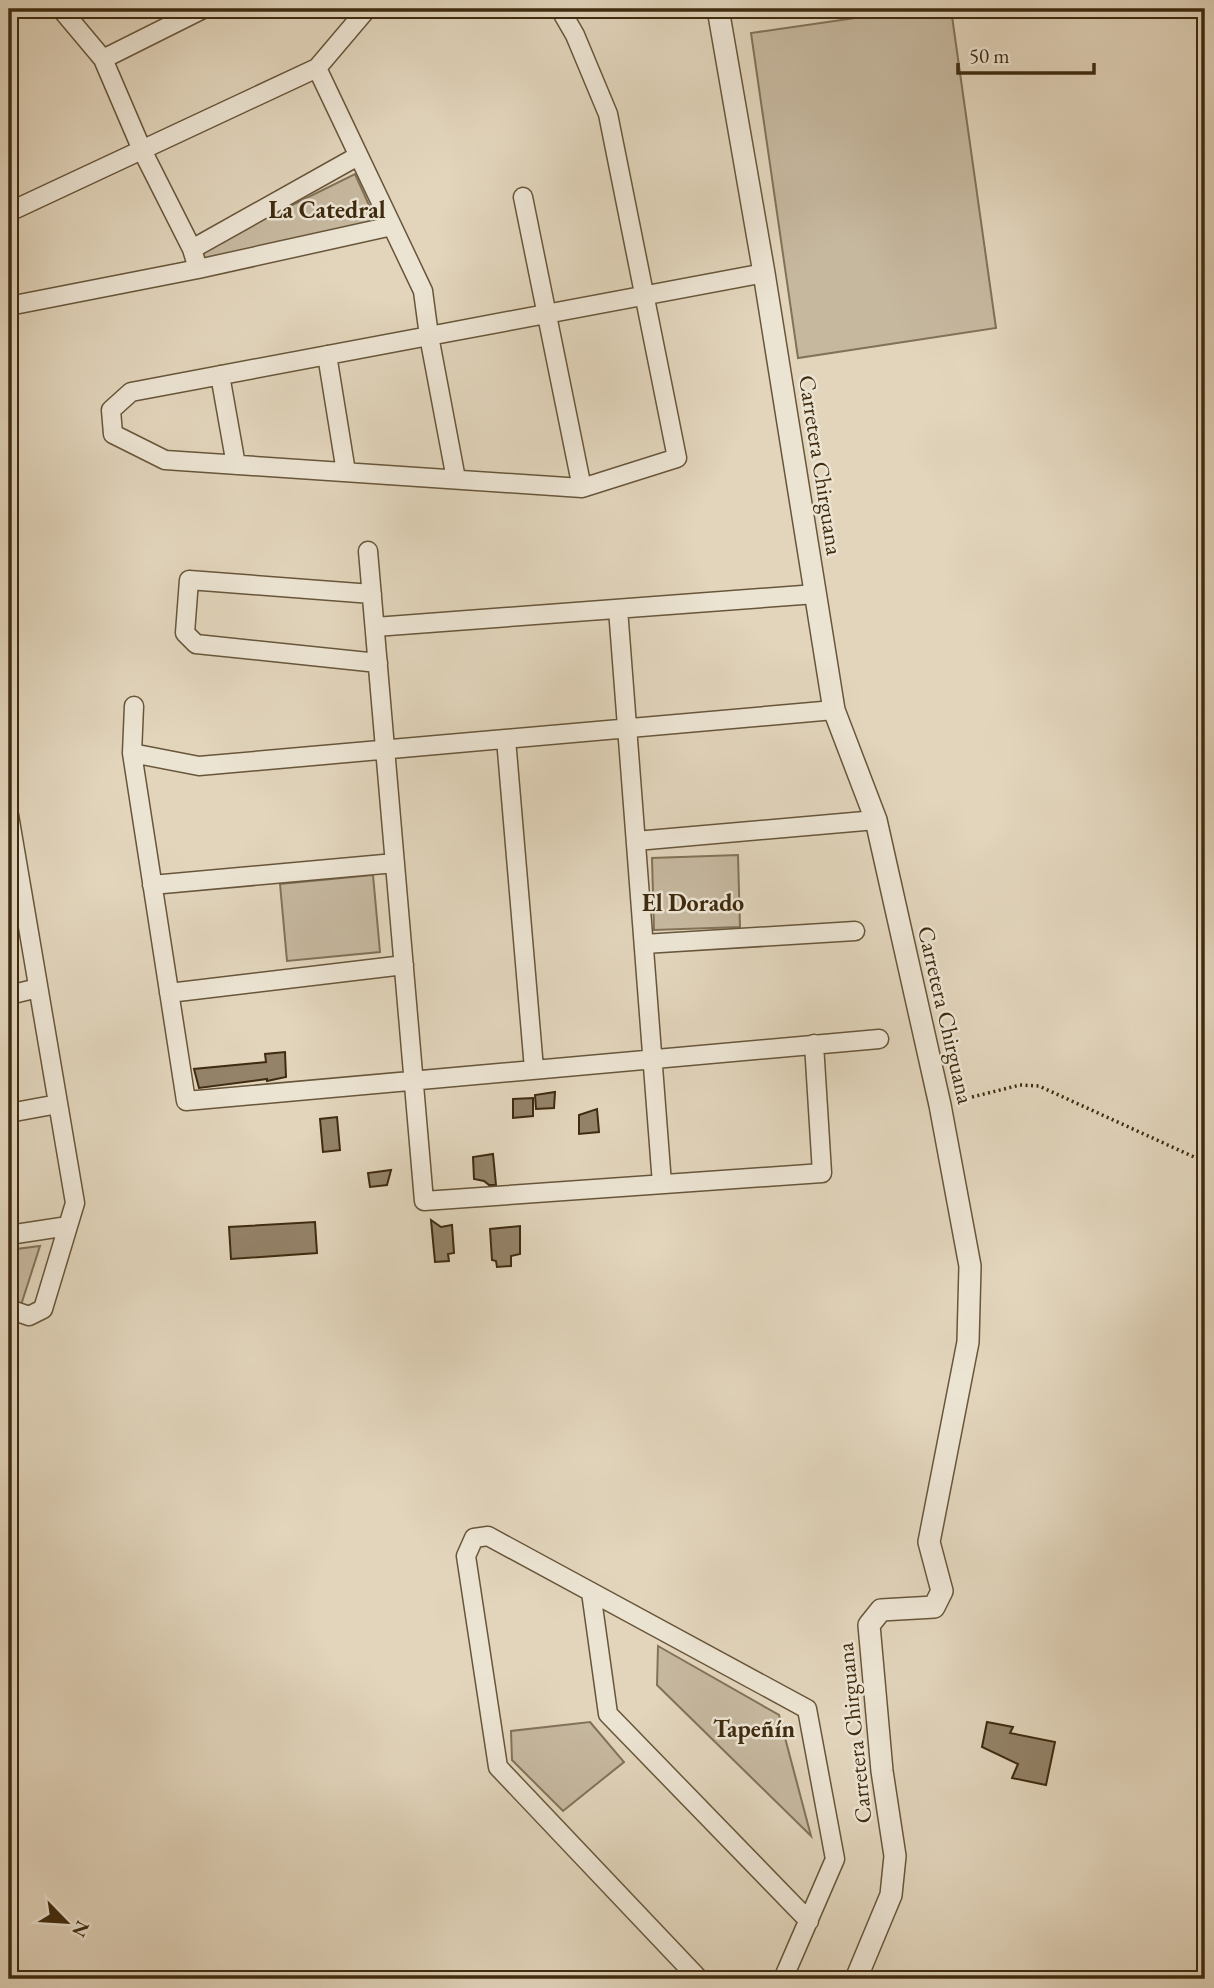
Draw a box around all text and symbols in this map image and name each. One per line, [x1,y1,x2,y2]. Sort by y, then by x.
scale bar [958,32,1095,76]
text: 50 m [969,42,1010,69]
district label: La Catedral [268,194,386,225]
street label: Carretera Chirguana [792,373,850,558]
district label: El Dorado [642,887,744,918]
street label: Carretera Chirguana [911,923,981,1108]
street label: Carretera Chirguana [830,1640,878,1825]
district label: Tapeñín [713,1713,795,1744]
north arrow [32,1886,102,1956]
text: N [66,1917,96,1942]

